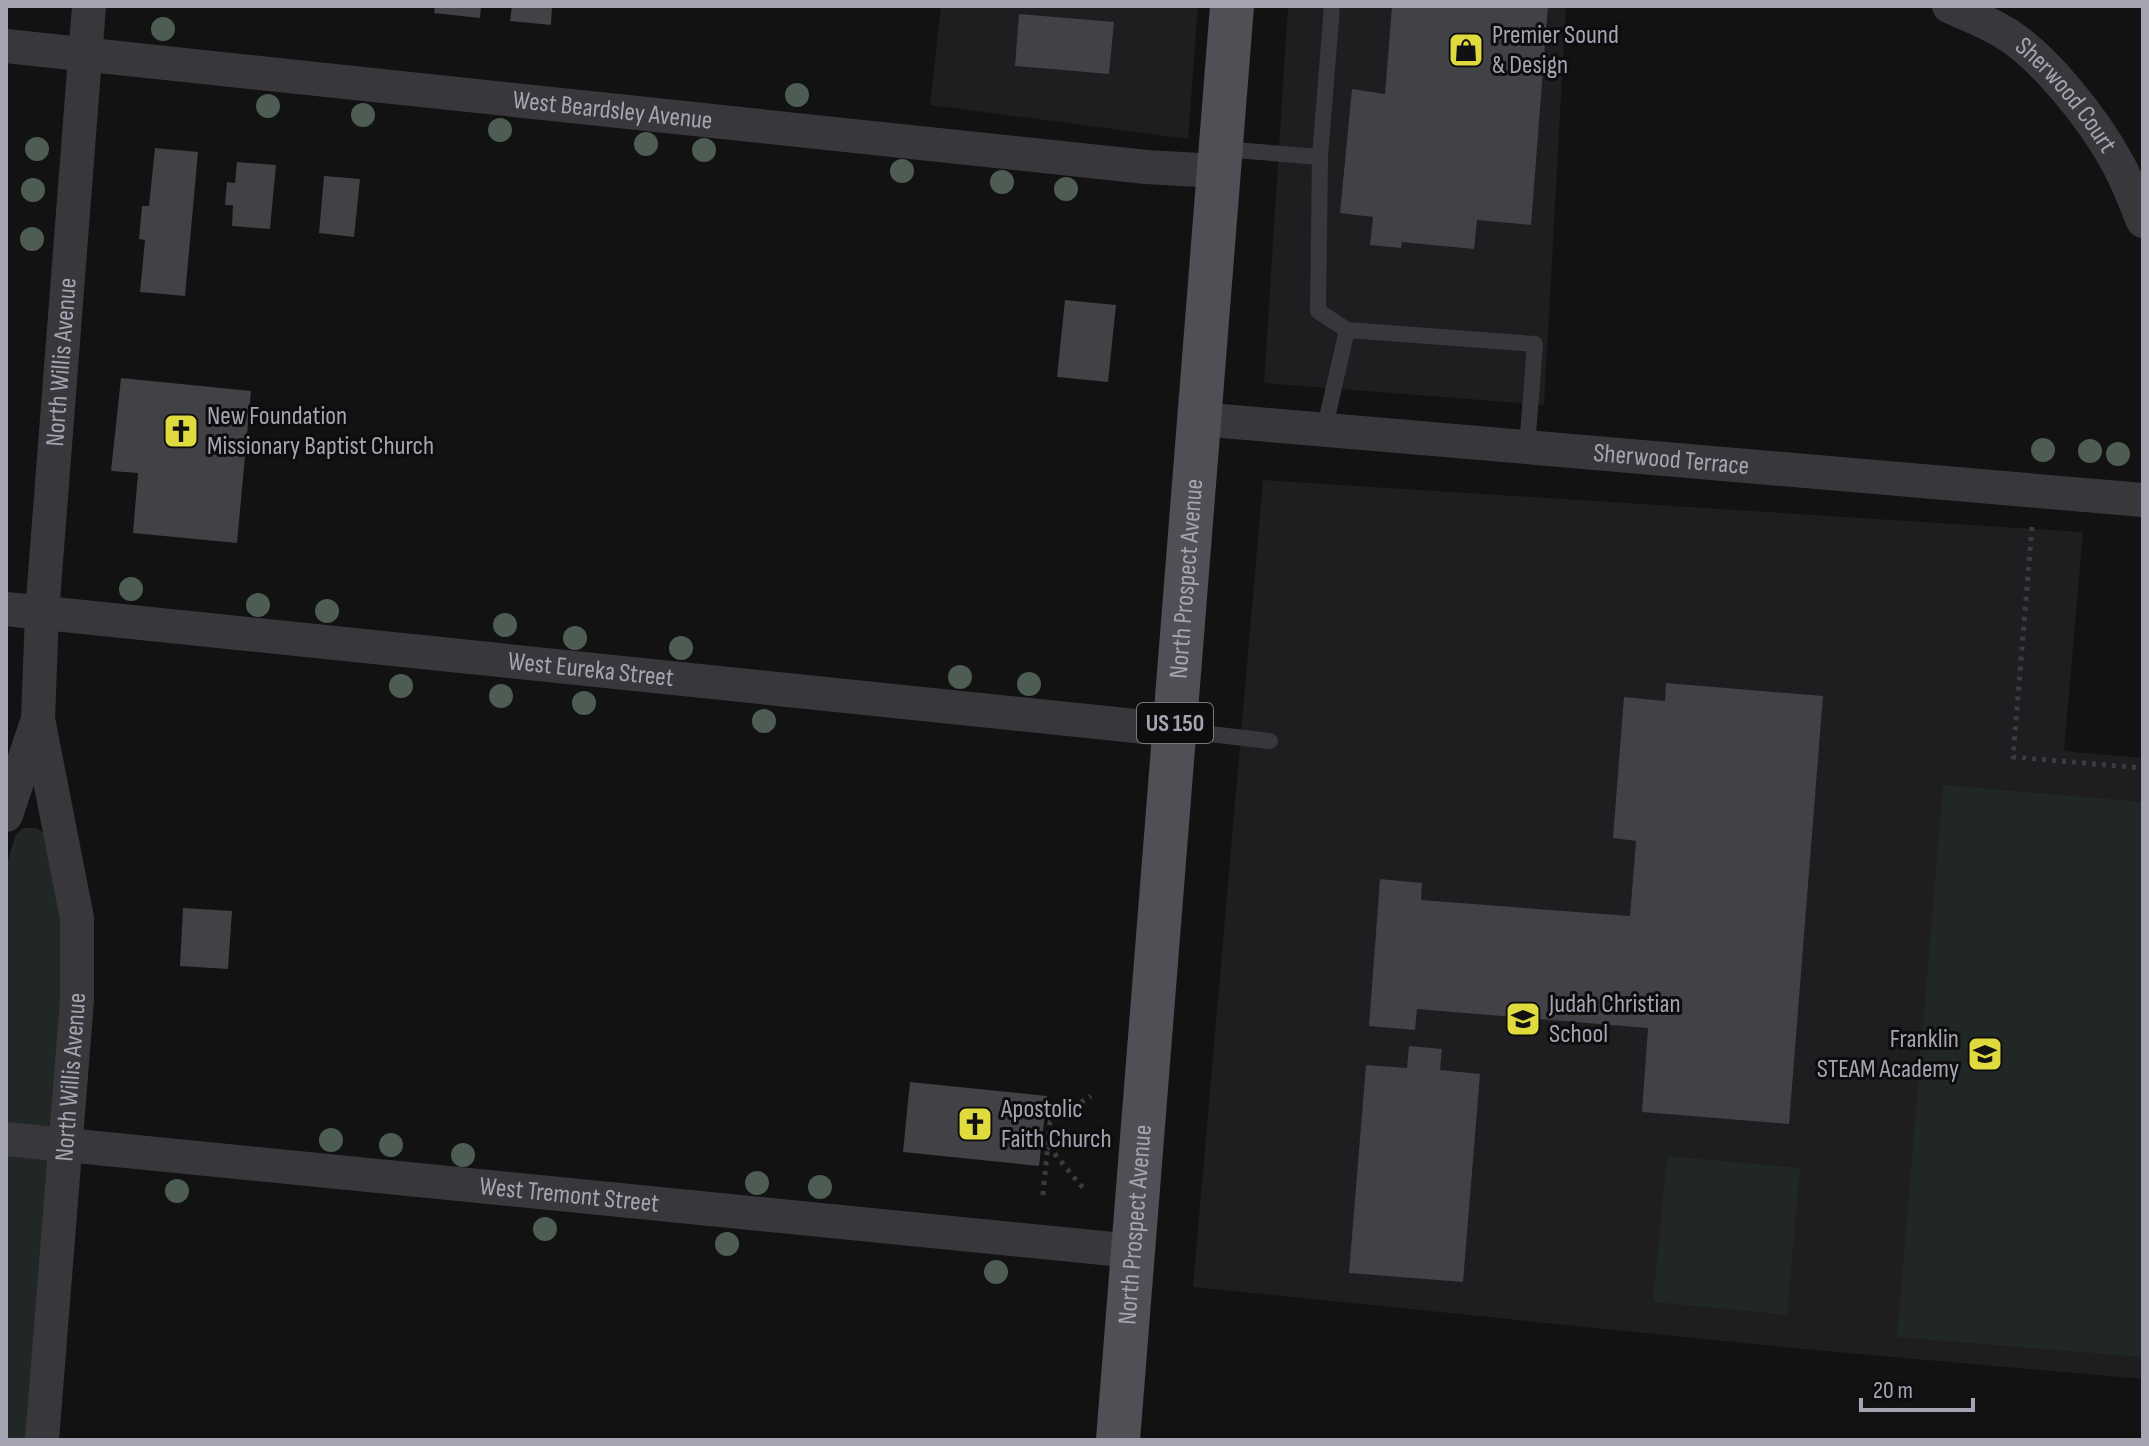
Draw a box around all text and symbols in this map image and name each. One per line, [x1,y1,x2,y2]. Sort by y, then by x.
place label: Premier Sound & Design [1492,20,1619,81]
shop icon: Premier Sound & Design [1447,31,1485,69]
street label: Sherwood Court [2009,31,2123,158]
street label: West Beardsley Avenue [511,84,714,136]
street label: North Willis Avenue [39,277,83,447]
place label: New Foundation Missionary Baptist Church [207,401,434,462]
church icon: New Foundation Missionary Baptist Church [162,412,200,450]
street label: Sherwood Terrace [1592,437,1750,482]
street label: North Prospect Avenue [1163,478,1210,680]
street label: West Eureka Street [506,646,675,694]
road number: US 150 [1137,703,1213,743]
place label: Judah Christian School [1548,989,1681,1050]
street label: North Willis Avenue [49,993,93,1163]
school or university icon: Judah Christian School [1504,1000,1542,1038]
place label: Franklin STEAM Academy [1817,1024,1959,1085]
school or university icon: Franklin STEAM Academy [1966,1035,2004,1073]
place label: Apostolic Faith Church [1000,1094,1112,1155]
church icon: Apostolic Faith Church [956,1105,994,1143]
street label: North Prospect Avenue [1112,1124,1159,1326]
street label: West Tremont Street [478,1171,661,1219]
scale bar [1861,1362,1973,1412]
text: 20 m [1873,1376,1913,1405]

